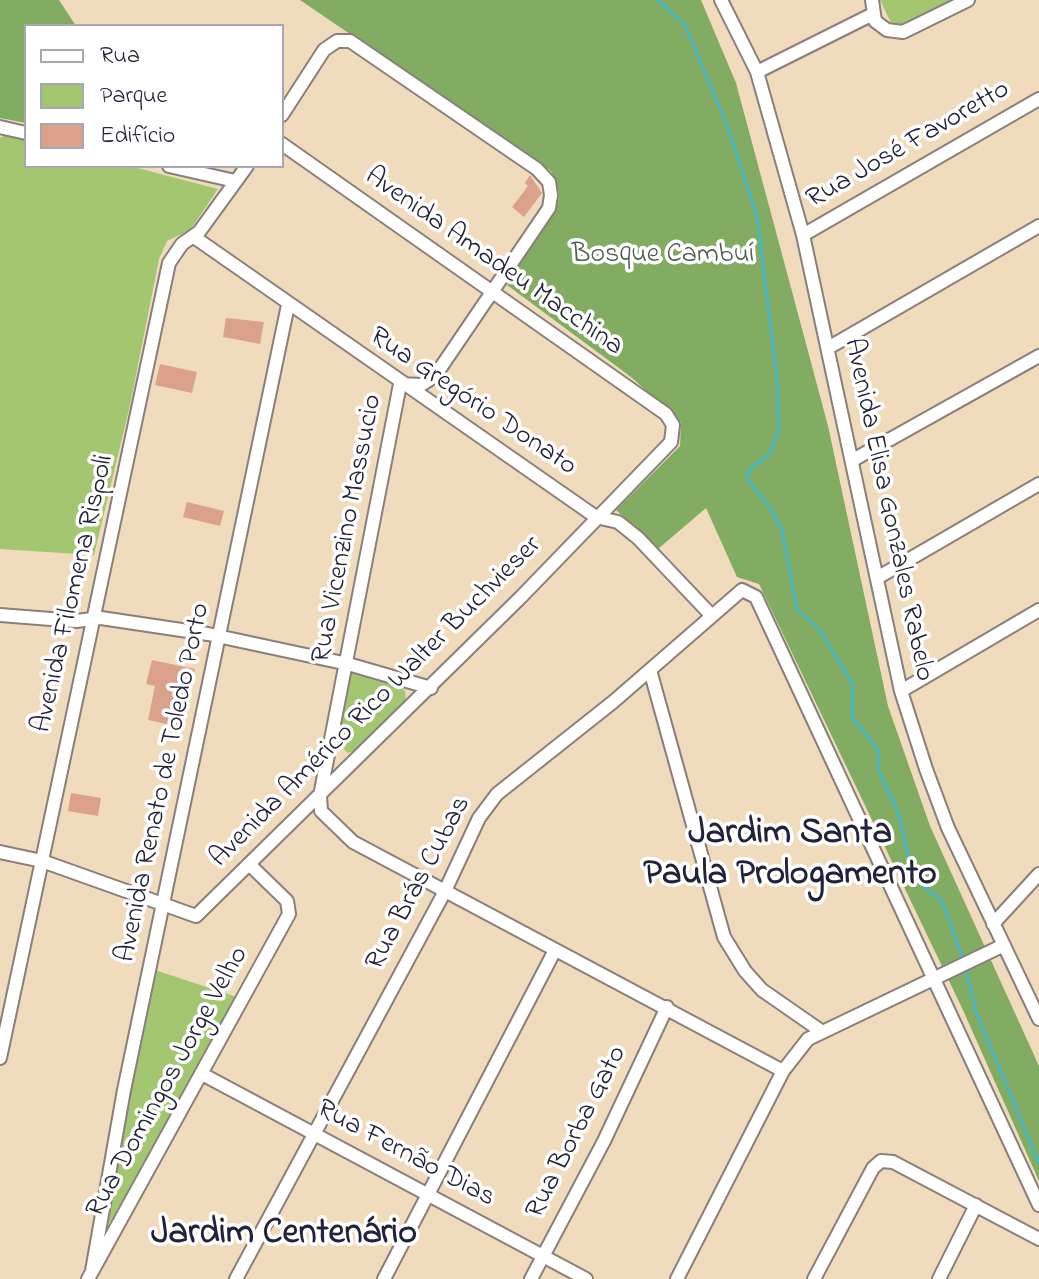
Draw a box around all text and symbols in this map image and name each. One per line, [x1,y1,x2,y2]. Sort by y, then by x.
legend [24,24,284,168]
text: Rua [100,39,140,74]
street label: Rua José Favoretto [802,74,1016,218]
text: Parque [100,79,167,114]
text: Edifício [100,119,175,154]
street label: Avenida Amadeu Macchina [357,161,629,365]
park label: Bosque Cambuí [572,239,754,273]
street label: Rua Gregório Donato [362,321,582,485]
street label: Avenida Elisa Gonzales Rabelo [834,335,940,685]
street label: Rua Vicenzino Massucio [306,392,392,666]
street label: Avenida Filomena Rispoli [27,452,123,736]
street label: Avenida Américo Rico Walter Buchvieser [204,530,550,876]
street label: Avenida Renato de Toledo Porto [110,600,220,966]
street label: Rua Brás Cubas [360,791,480,977]
district label: Jardim Santa Paula Prologamento [643,814,937,899]
street label: Rua Domingos Jorge Velho [80,941,258,1225]
street label: Rua Borba Gato [520,1041,636,1225]
street label: Rua Fernão Dias [310,1094,500,1216]
district label: Jardim Centenário [151,1214,417,1258]

